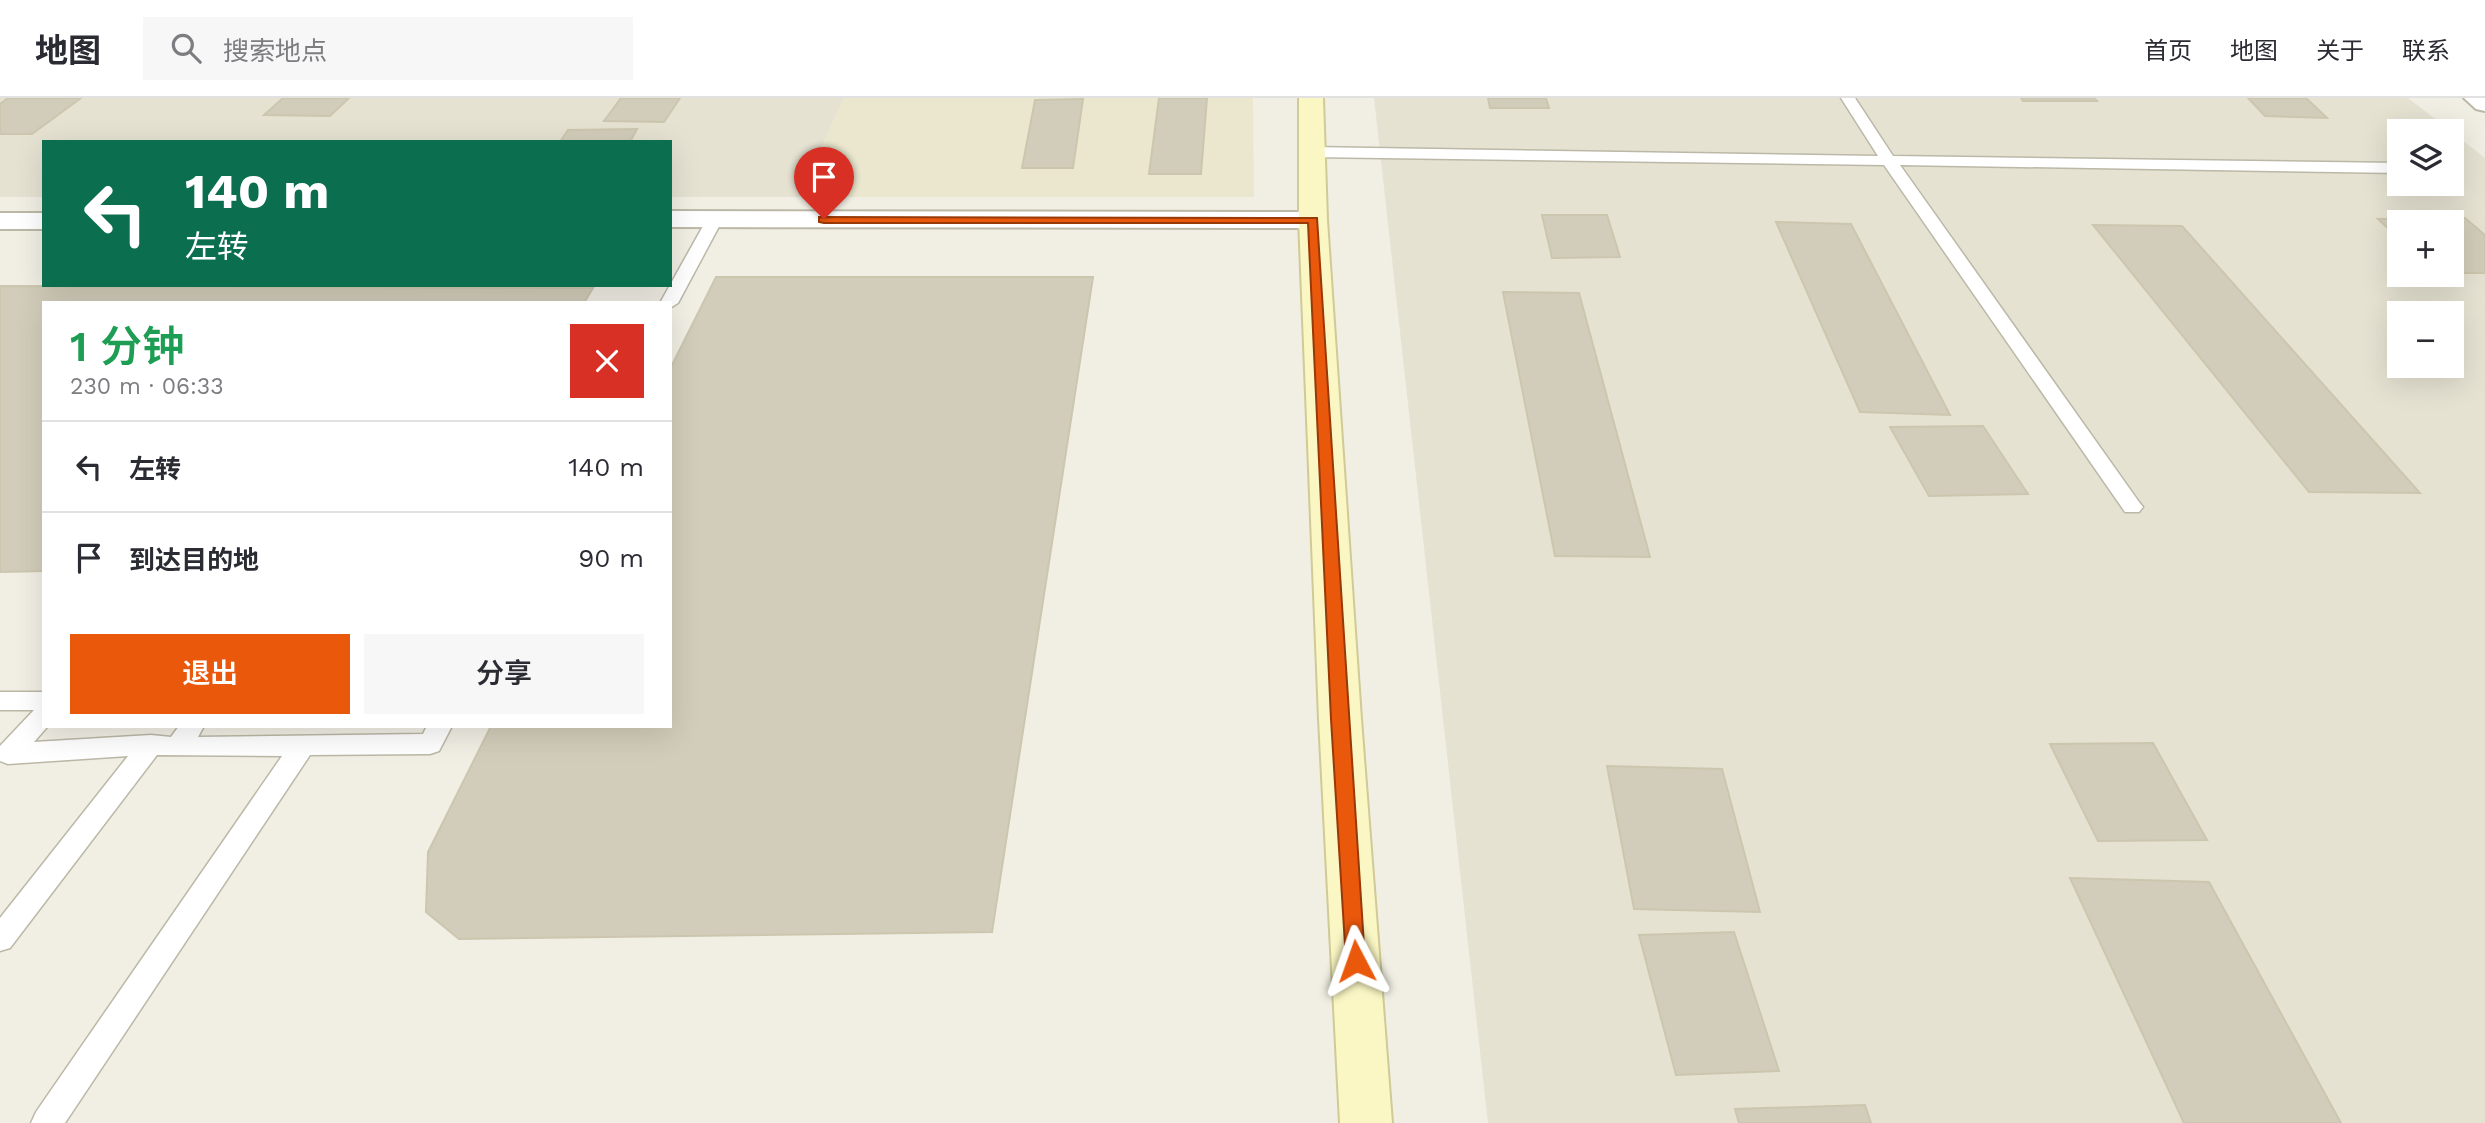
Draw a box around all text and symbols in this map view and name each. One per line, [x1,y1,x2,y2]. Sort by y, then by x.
search box [143,17,633,80]
icon: search [167,29,205,67]
text: 地图 [35,31,101,70]
text: 搜索地点 [223,36,327,66]
text: 首页 [2144,37,2192,65]
text: 地图 [2230,37,2278,65]
text: 关于 [2316,37,2364,65]
text: 联系 [2402,37,2450,65]
map controls [2387,119,2464,378]
button: layers [2387,119,2464,196]
pin [794,147,854,219]
icon: arrive [805,158,843,196]
text: 140 m [185,162,329,220]
icon: left [70,168,161,259]
button: + [2387,210,2464,287]
text: 左转 [185,228,249,266]
button: − [2387,301,2464,378]
text: 1 分钟 [70,322,184,371]
button: close [570,324,644,398]
text: 230 m · 06:33 [70,373,224,400]
icon: left [70,448,108,486]
text: 140 m [568,452,644,482]
text: 左转 [129,454,181,484]
icon: arrive [70,539,108,577]
text: 90 m [578,543,644,573]
text: 到达目的地 [129,545,259,575]
button: 退出 [70,634,350,714]
button: 分享 [364,634,644,714]
position arrow [1319,924,1393,998]

